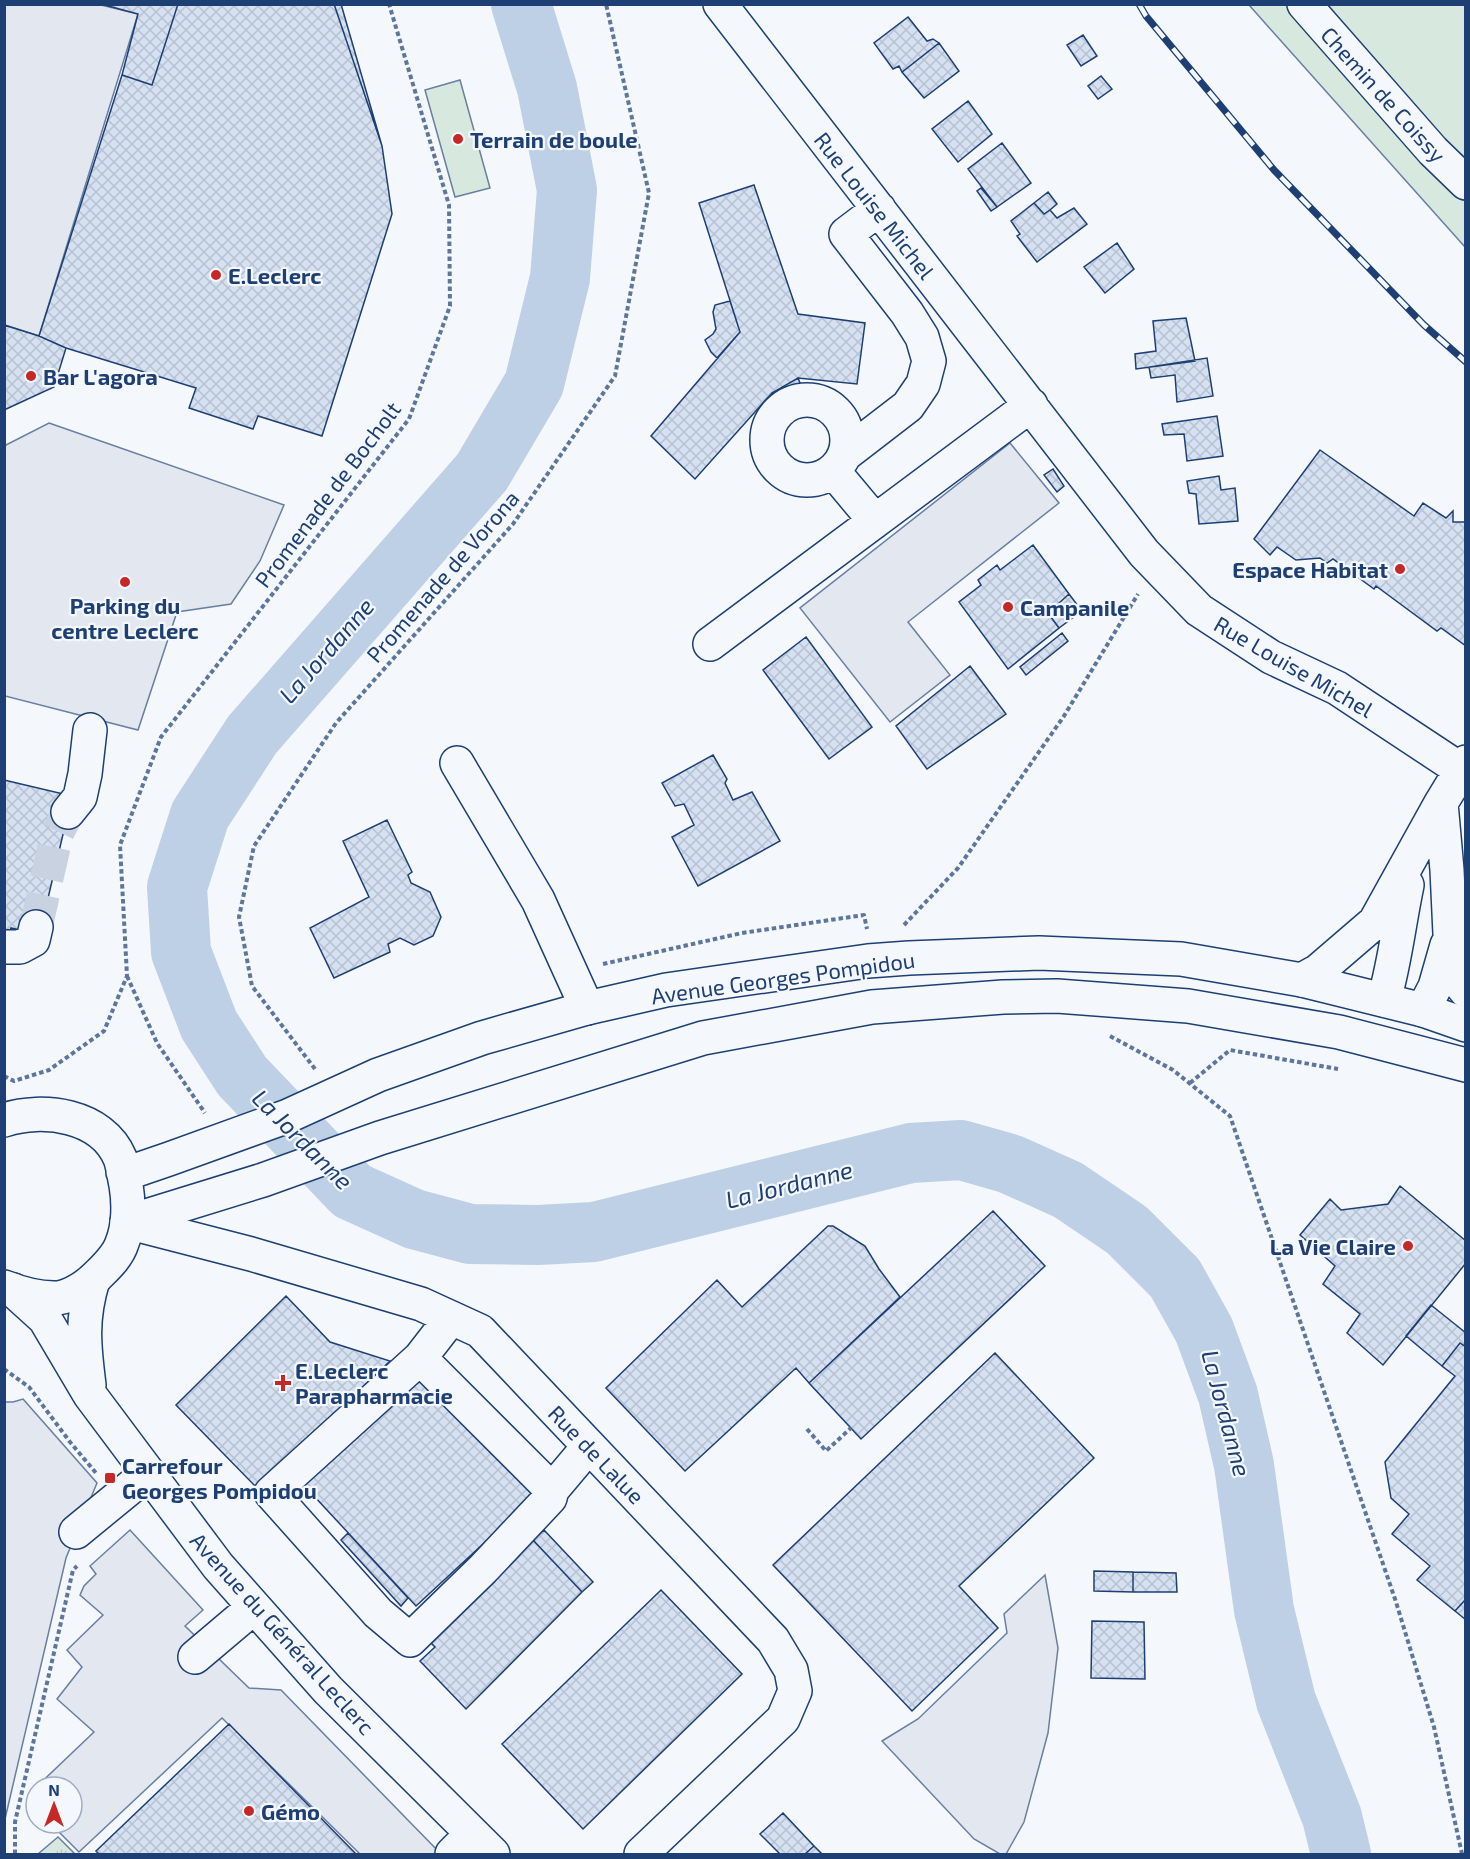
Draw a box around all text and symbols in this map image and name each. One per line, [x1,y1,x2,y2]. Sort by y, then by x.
street label: Chemin de Coissy [1316,21,1452,167]
place label: Terrain de boule [470,126,638,152]
street label: Rue Louise Michel [810,126,941,284]
marker: Terrain de boule [451,132,465,146]
place label: E.Leclerc [228,262,322,288]
marker: E.Leclerc [209,268,223,282]
place label: Bar L'agora [43,363,158,389]
marker: Bar L'agora [24,369,38,383]
street label: Promenade de Bocholt [249,396,405,592]
street label: Promenade de Vorona [360,485,524,667]
place label: Espace Habitat [1232,556,1388,582]
marker: Espace Habitat [1393,562,1407,576]
marker: Parking du centre Leclerc [118,575,132,589]
water label: La Jordanne [272,591,380,709]
place label: Parking du centre Leclerc [51,592,199,643]
place label: Campanile [1020,594,1130,620]
marker: Campanile [1001,600,1015,614]
street label: Rue Louise Michel [1210,610,1378,722]
street label: Avenue Georges Pompidou [649,946,917,1008]
water label: La Jordanne [247,1083,359,1195]
water label: La Jordanne [722,1154,856,1214]
place label: La Vie Claire [1270,1233,1396,1259]
marker: La Vie Claire [1401,1239,1415,1253]
water label: La Jordanne [1196,1346,1258,1480]
place label: E.Leclerc Parapharmacie [295,1357,453,1408]
marker: E.Leclerc Parapharmacie [276,1376,290,1390]
street label: Rue de Lalue [544,1399,650,1509]
place label: Carrefour Georges Pompidou [122,1452,317,1503]
marker: Carrefour Georges Pompidou [103,1471,117,1485]
street label: Avenue du Général Leclerc [186,1527,380,1739]
north arrow [24,1775,84,1835]
text: N [48,1780,60,1799]
place label: Gémo [261,1798,320,1824]
marker: Gémo [242,1804,256,1818]

